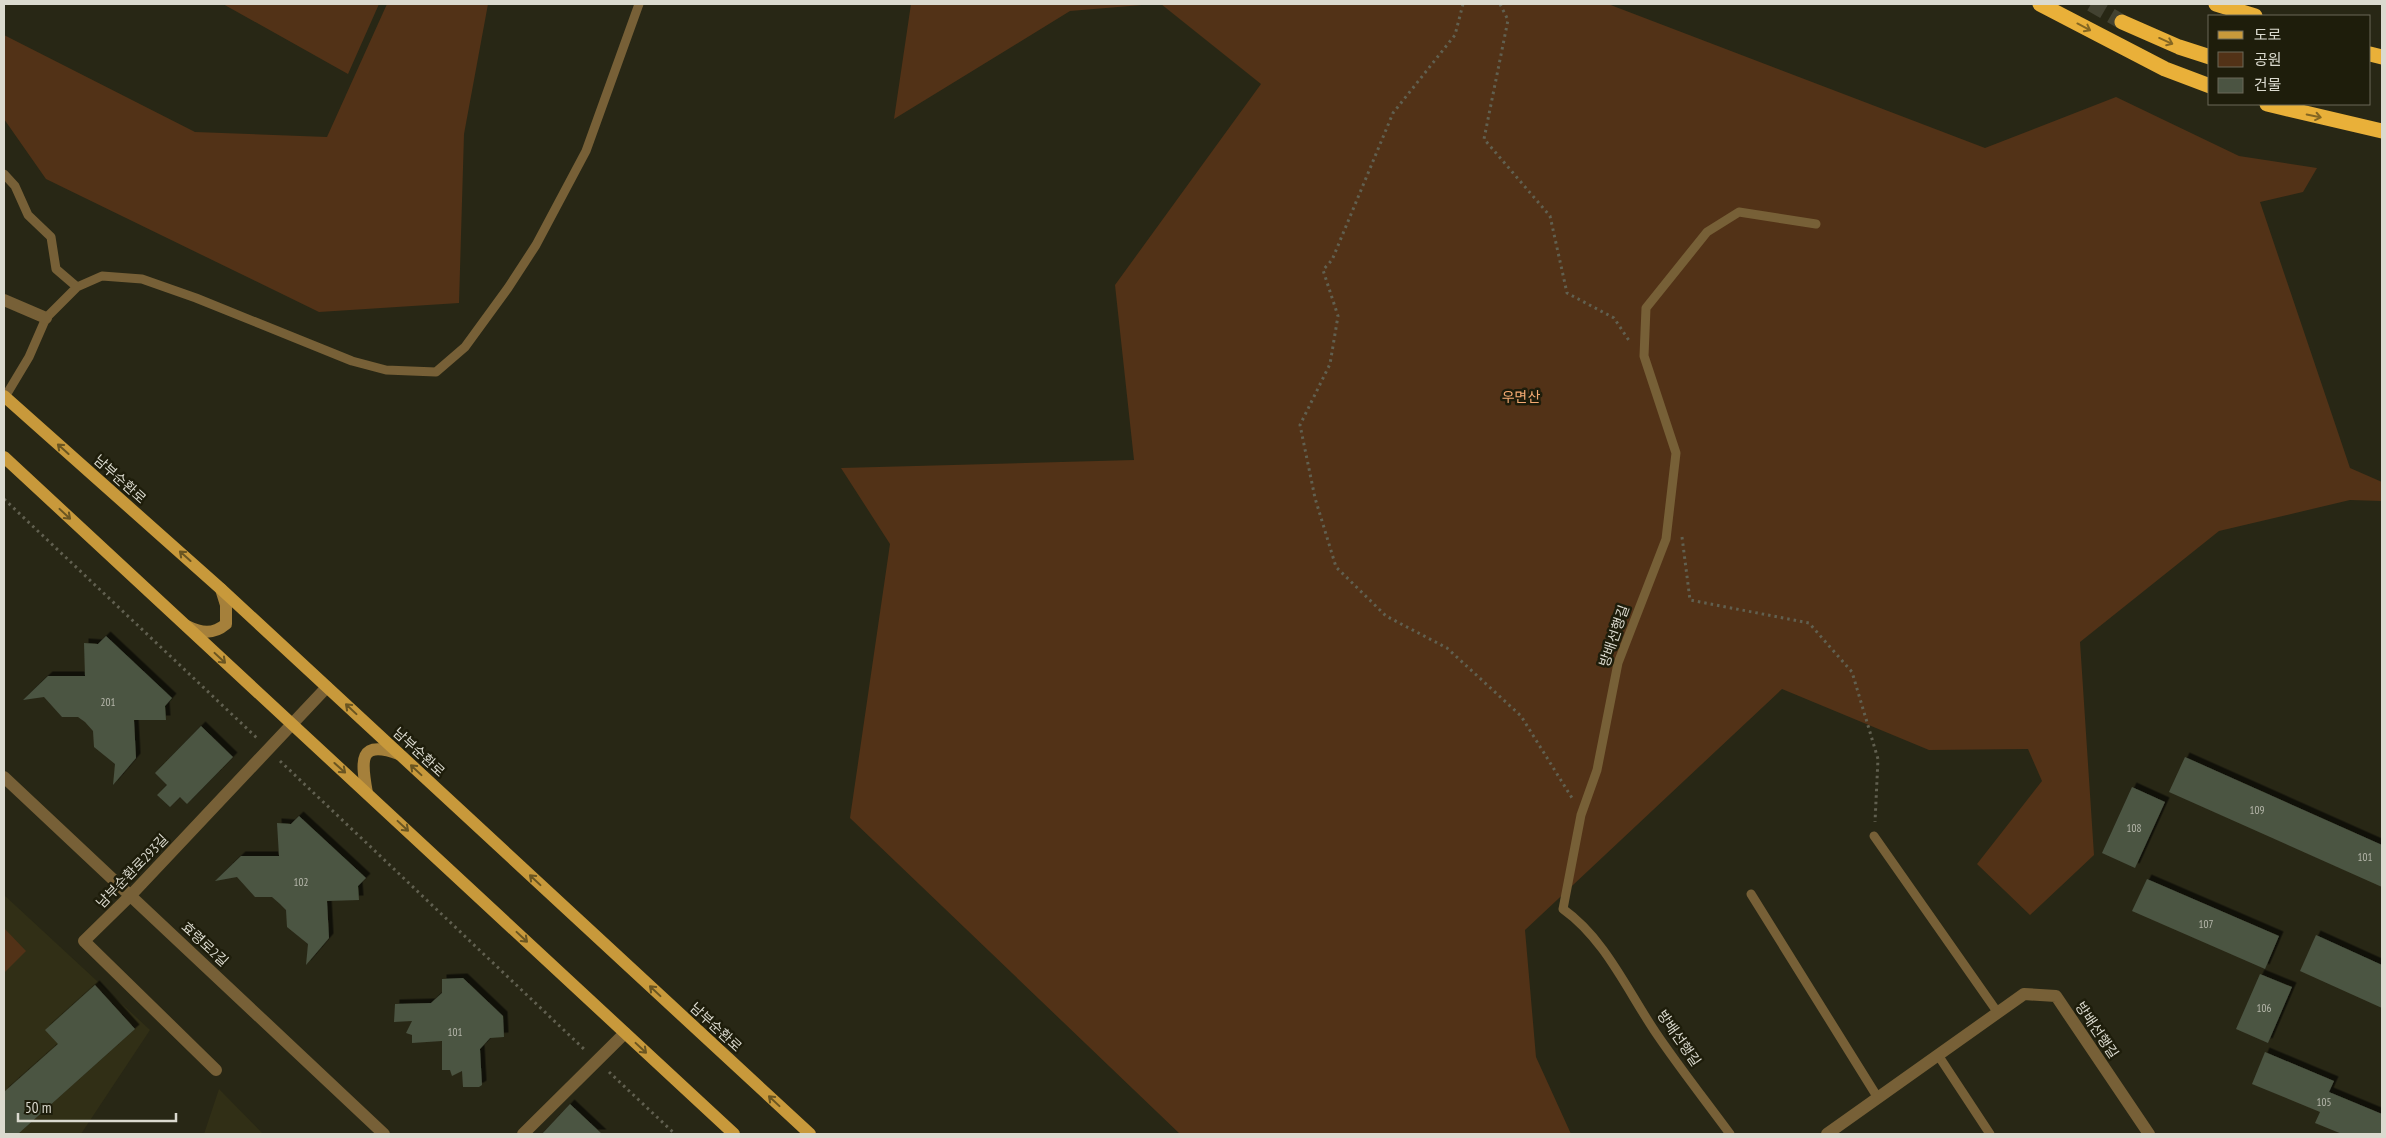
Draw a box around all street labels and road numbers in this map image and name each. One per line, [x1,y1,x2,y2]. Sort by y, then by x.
street label: 남부순환로 [90,451,150,507]
street label: 방배선행길 [1595,603,1633,669]
street label: 남부순환로 [389,723,449,781]
street label: 남부순환로293길 [92,830,172,912]
street label: 효령로2길 [178,918,232,970]
street label: 남부순환로 [686,998,746,1056]
street label: 방배선행길 [2072,998,2122,1062]
street label: 방배선행길 [1653,1006,1705,1070]

